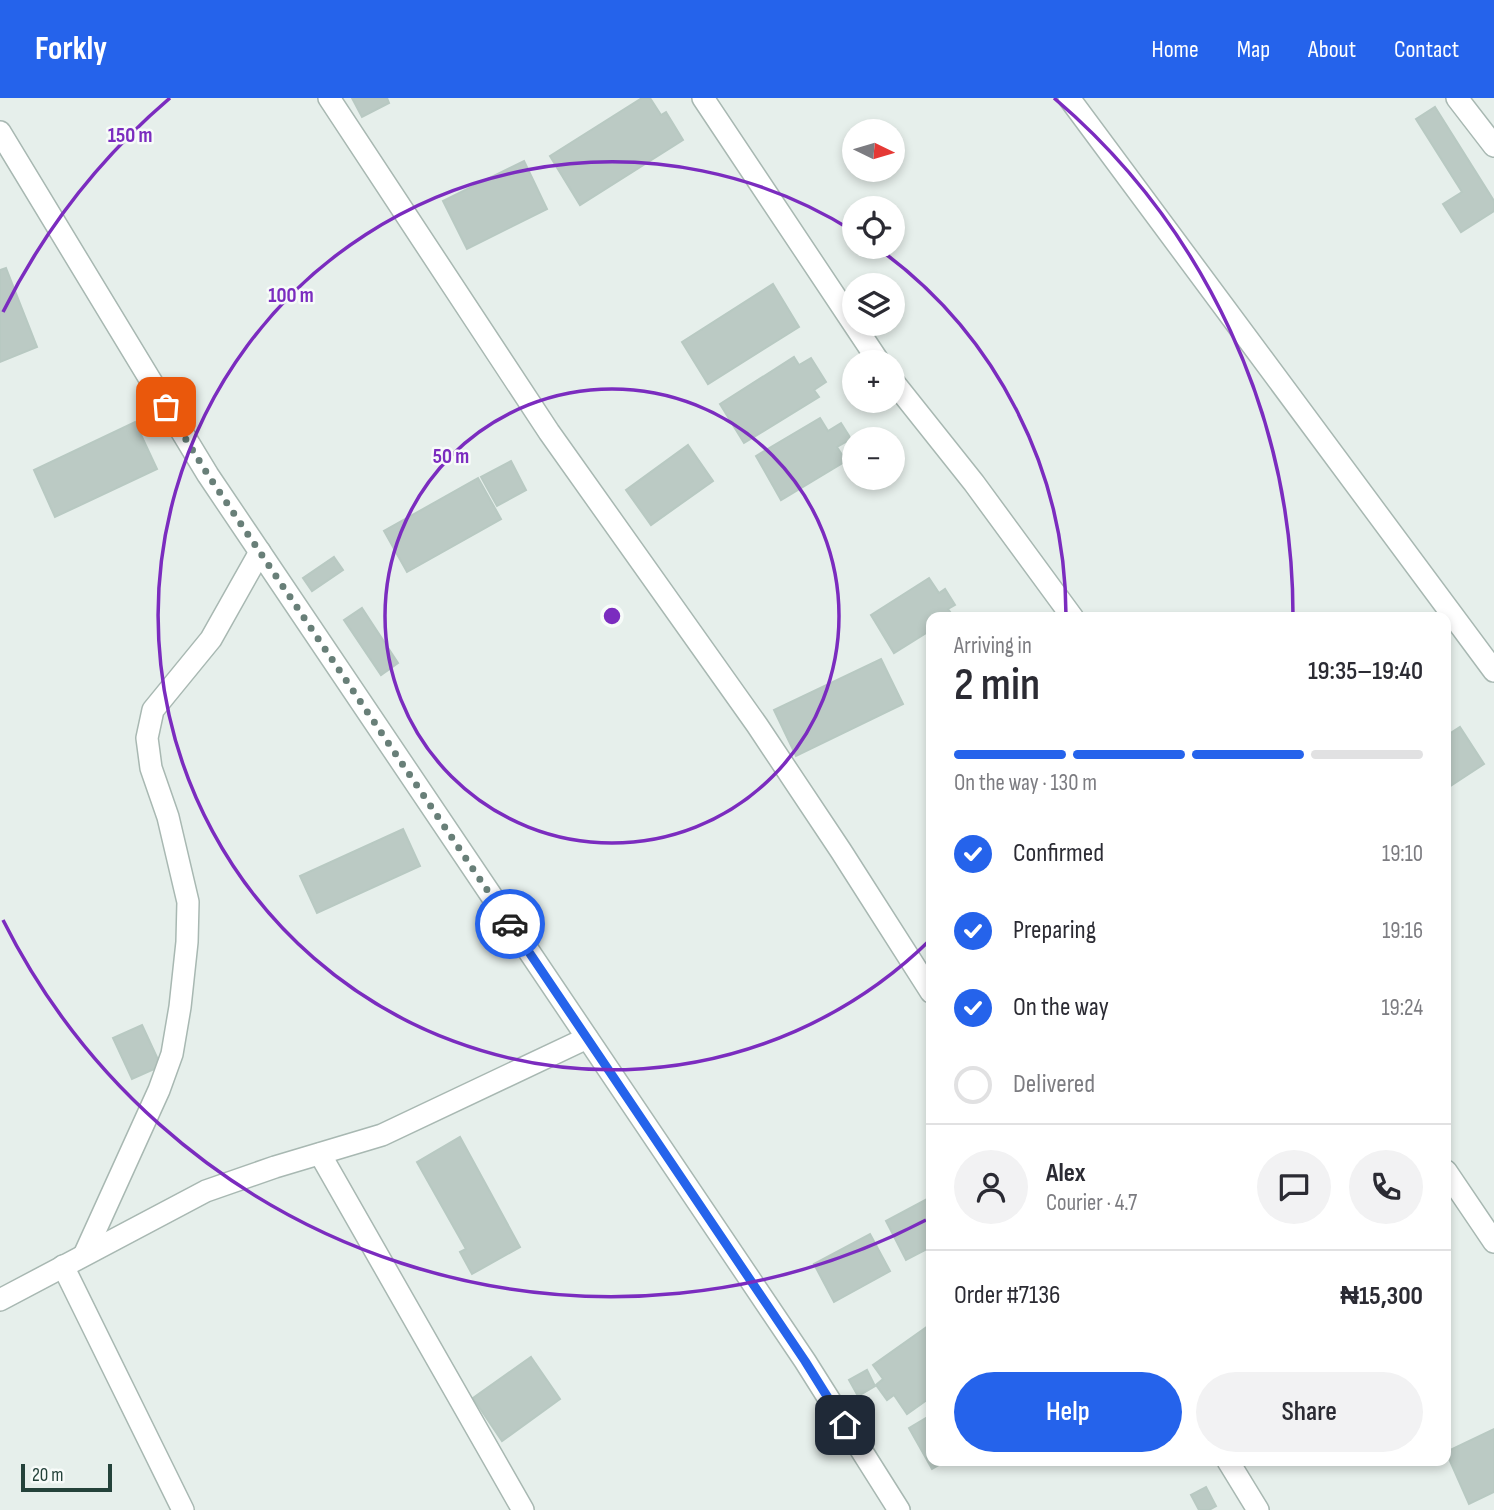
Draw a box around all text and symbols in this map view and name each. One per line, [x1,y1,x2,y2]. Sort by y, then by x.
text: Forkly [35,29,107,69]
text: Home [1151,35,1199,64]
text: Map [1237,35,1270,64]
text: About [1308,35,1356,64]
text: Contact [1394,35,1459,64]
north arrow [842,119,905,182]
map controls [842,119,905,490]
text: 150 m [108,123,152,148]
button: locate [842,196,905,259]
button: layers [842,273,905,336]
text: 100 m [268,283,314,308]
button: + [842,350,905,413]
pin [136,377,196,437]
icon: bag [147,388,185,426]
button: − [842,427,905,490]
text: 50 m [433,444,469,469]
centre of rings [600,604,624,628]
text: Arriving in [954,632,1032,660]
text: 19:35–19:40 [1308,656,1423,687]
text: 2 min [954,658,1040,713]
text: On the way · 130 m [954,769,1097,797]
icon: check [954,835,992,873]
text: Confirmed [1013,838,1104,869]
text: 19:10 [1382,840,1423,868]
courier [475,889,545,959]
icon: car [491,905,529,943]
icon: check [954,912,992,950]
text: Preparing [1013,915,1096,946]
text: 19:16 [1382,917,1423,945]
icon: check [954,989,992,1027]
text: On the way [1013,992,1109,1023]
text: 19:24 [1381,994,1423,1022]
text: Delivered [1013,1069,1095,1100]
button: person [954,1150,1028,1224]
button: chat [1257,1150,1331,1224]
button: phone [1349,1150,1423,1224]
text: Alex [1046,1158,1086,1189]
text: Courier · 4.7 [1046,1189,1137,1217]
text: Order #7136 [954,1280,1060,1311]
text: ₦15,300 [1340,1281,1423,1312]
button: Help [954,1372,1182,1452]
button: Share [1196,1372,1423,1452]
pin [815,1395,875,1455]
icon: home [826,1406,864,1444]
scale bar [21,1461,112,1493]
text: 20 m [32,1464,64,1487]

